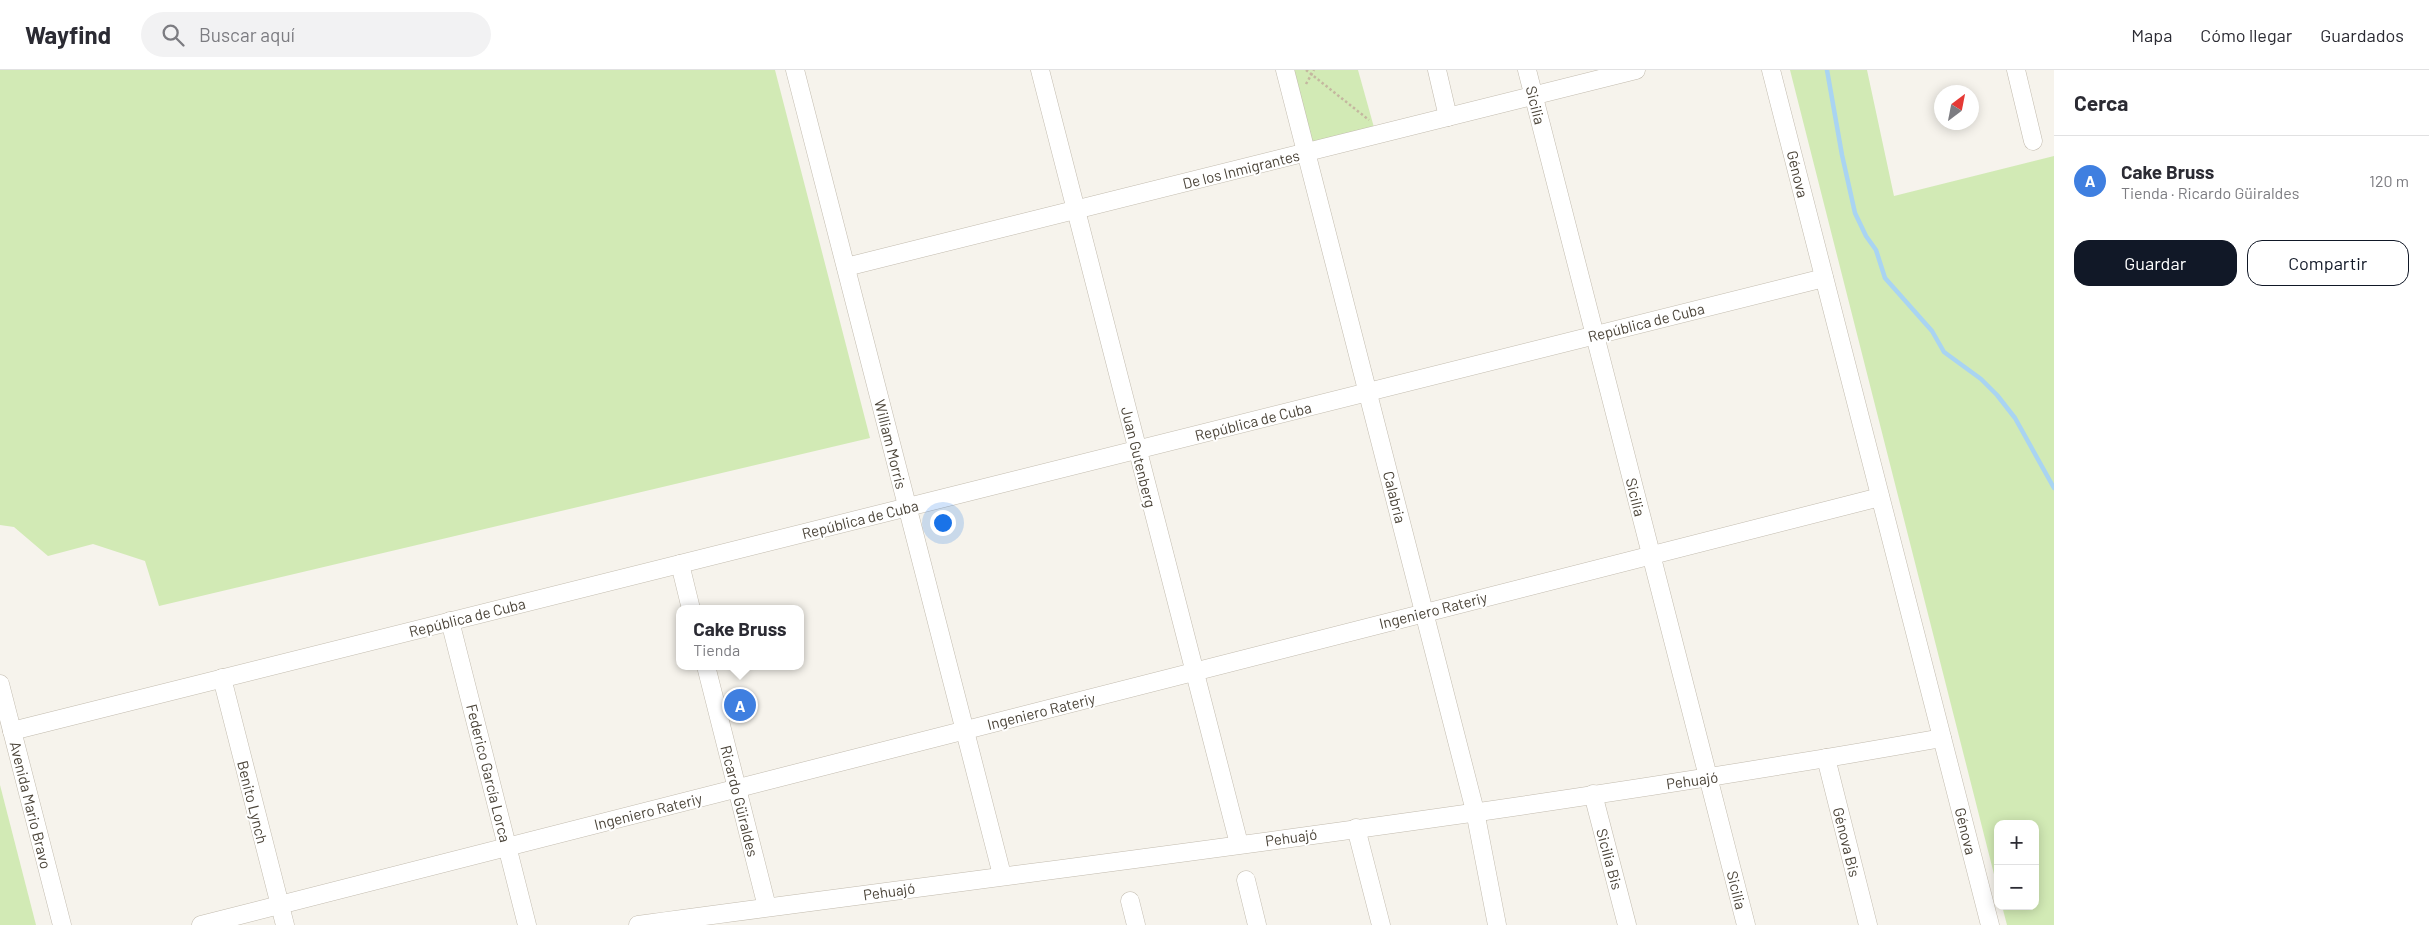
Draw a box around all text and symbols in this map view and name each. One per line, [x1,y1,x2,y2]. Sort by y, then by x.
search box [141,12,491,57]
text: Wayfind [25,20,111,49]
icon: search [159,21,187,49]
text: Buscar aquí [199,23,295,46]
text: Mapa [2131,24,2172,46]
text: Cómo llegar [2200,24,2292,46]
text: Guardados [2320,24,2404,46]
street label: Sicilia [1523,84,1549,126]
north arrow [1934,85,1979,130]
text: Cerca [2074,90,2128,115]
street label: De los Inmigrantes [1181,146,1301,192]
street label: Génova [1784,149,1812,199]
text: Cake Bruss [2121,160,2214,183]
text: A [2085,171,2095,190]
text: 120 m [2369,171,2409,190]
text: Tienda · Ricardo Güiraldes [2121,183,2299,202]
button: Guardar [2074,240,2237,286]
button: Compartir [2247,240,2409,286]
street label: República de Cuba [1586,299,1706,345]
street label: William Morris [871,397,911,491]
street label: República de Cuba [1193,398,1313,444]
street label: Juan Gutenberg [1118,405,1160,509]
street label: Calabria [1380,469,1410,525]
street label: Sicilia [1623,476,1649,518]
street label: República de Cuba [800,496,920,542]
your location [930,510,956,536]
street label: Ingeniero Rateriy [1377,588,1489,632]
street label: República de Cuba [407,594,527,640]
popup [676,605,804,670]
text: Cake Bruss [693,617,787,640]
text: Tienda [693,640,740,659]
pin: A [724,686,756,724]
street label: Ingeniero Rateriy [985,689,1097,733]
street label: Federico García Lorca [463,702,515,844]
street label: Avenida Mario Bravo [6,739,56,871]
street label: Ricardo Güiraldes [717,743,763,859]
street label: Benito Lynch [234,759,272,845]
street label: Pehuajó [1665,767,1719,793]
street label: Ingeniero Rateriy [592,789,704,833]
street label: Génova Bis [1830,805,1864,879]
street label: Génova [1952,806,1980,856]
map controls [1994,820,2039,910]
button: + [1994,820,2039,865]
street label: Pehuajó [1264,824,1318,850]
street label: Sicilia Bis [1593,826,1627,892]
button: − [1994,865,2039,910]
street label: Sicilia [1724,869,1750,911]
street label: Pehuajó [862,878,916,904]

